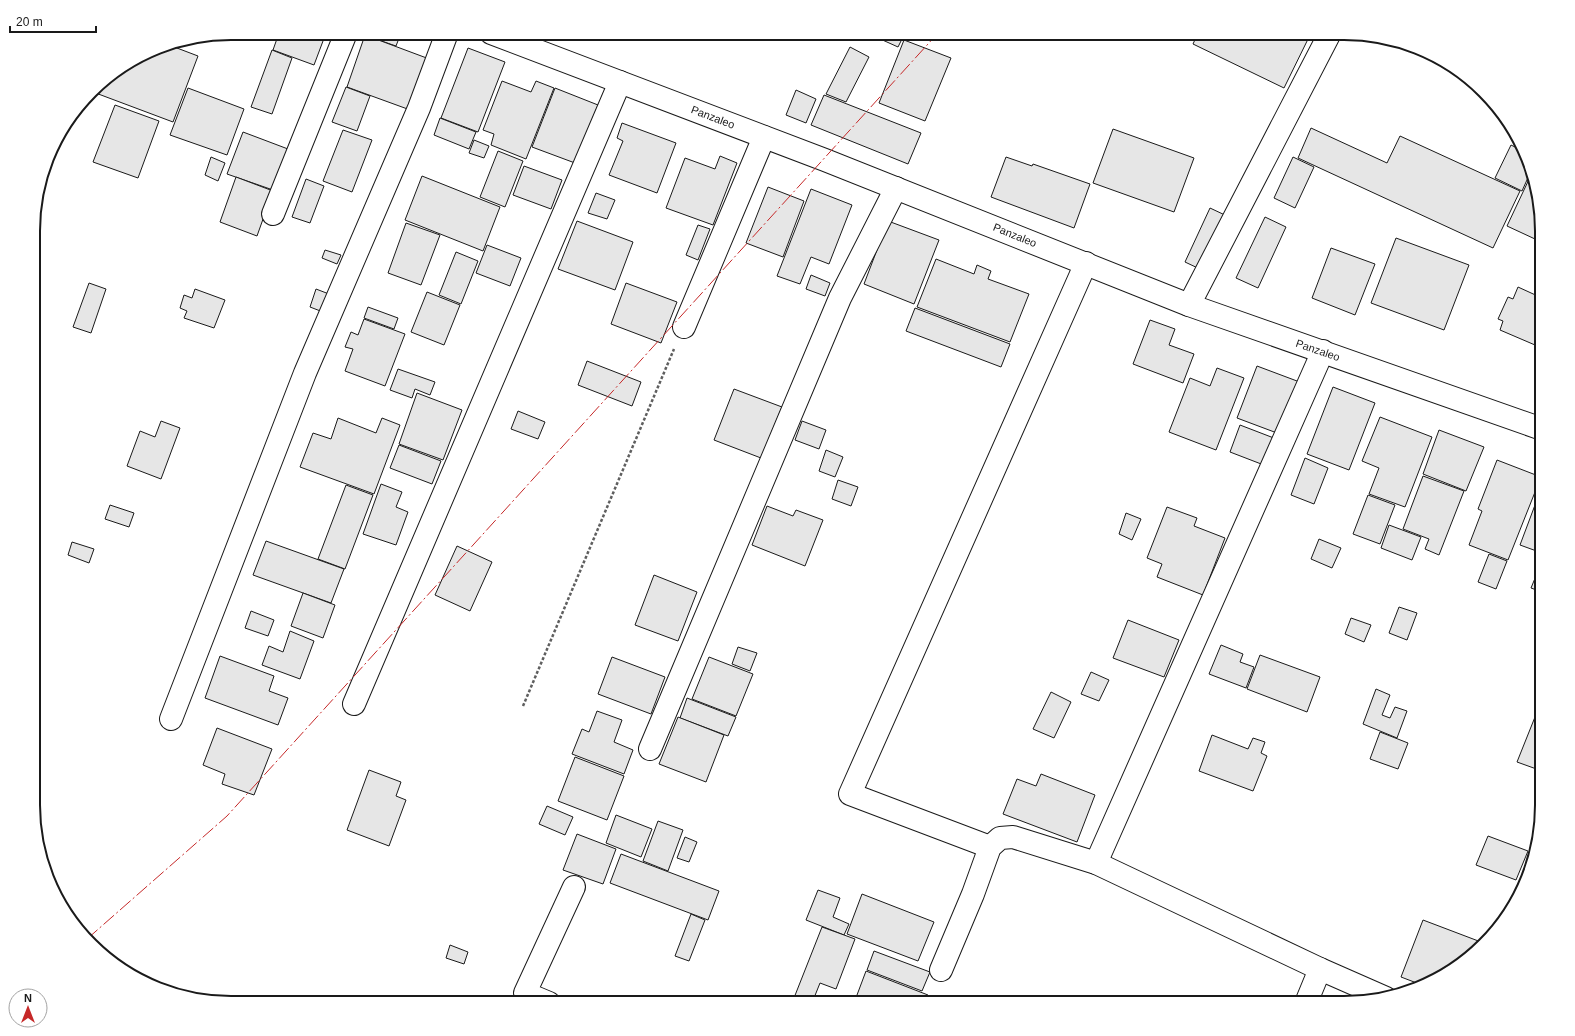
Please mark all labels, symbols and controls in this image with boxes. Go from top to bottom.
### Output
scale bar [10,8,96,34]
text: 20 m [16,15,43,29]
street label: Panzaleo [689,103,737,131]
street label: Panzaleo [991,221,1039,249]
street label: Panzaleo [1294,337,1342,363]
north arrow [8,988,48,1028]
text: N [24,992,32,1004]

